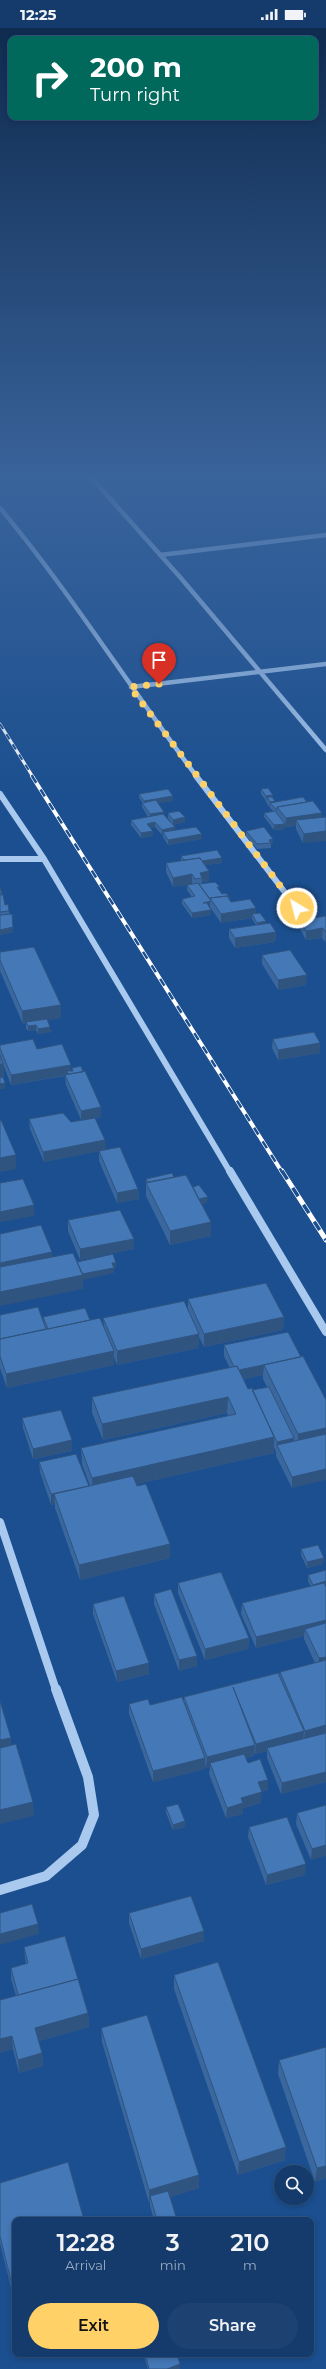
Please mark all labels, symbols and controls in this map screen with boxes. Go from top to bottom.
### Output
text: 12:25 [20,5,56,24]
text: 200 m [90,50,182,84]
icon: right [24,52,76,104]
text: Turn right [90,84,180,106]
pin [142,643,176,684]
icon: arrive [148,649,170,671]
position arrow [276,887,318,929]
map controls [274,2165,314,2205]
button: search [274,2165,314,2205]
text: 12:28 [57,2228,115,2257]
text: 3 [166,2228,180,2257]
text: 210 [230,2228,269,2257]
text: Arrival [65,2257,106,2273]
text: min [160,2257,186,2273]
text: m [243,2257,257,2273]
button: Exit [28,2303,159,2349]
button: Share [167,2303,298,2349]

